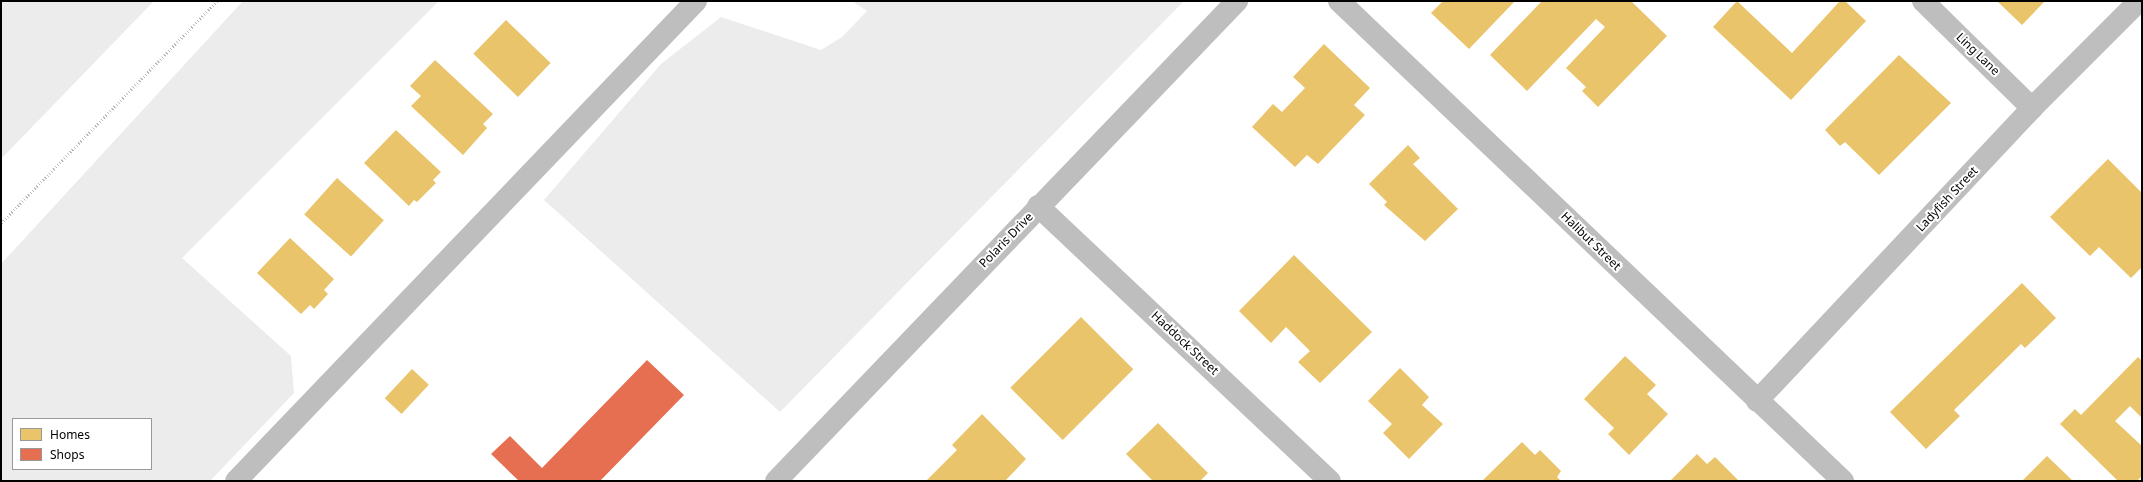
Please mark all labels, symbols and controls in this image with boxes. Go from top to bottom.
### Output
street label: Ling Lane [1953,30,2003,78]
street label: Ladyfish Street [1913,164,1981,234]
street label: Polaris Drive [976,209,1036,271]
street label: Halibut Street [1558,209,1624,273]
street label: Haddock Street [1148,308,1222,378]
legend [12,418,152,470]
text: Homes [50,426,90,443]
text: Shops [50,446,84,463]

